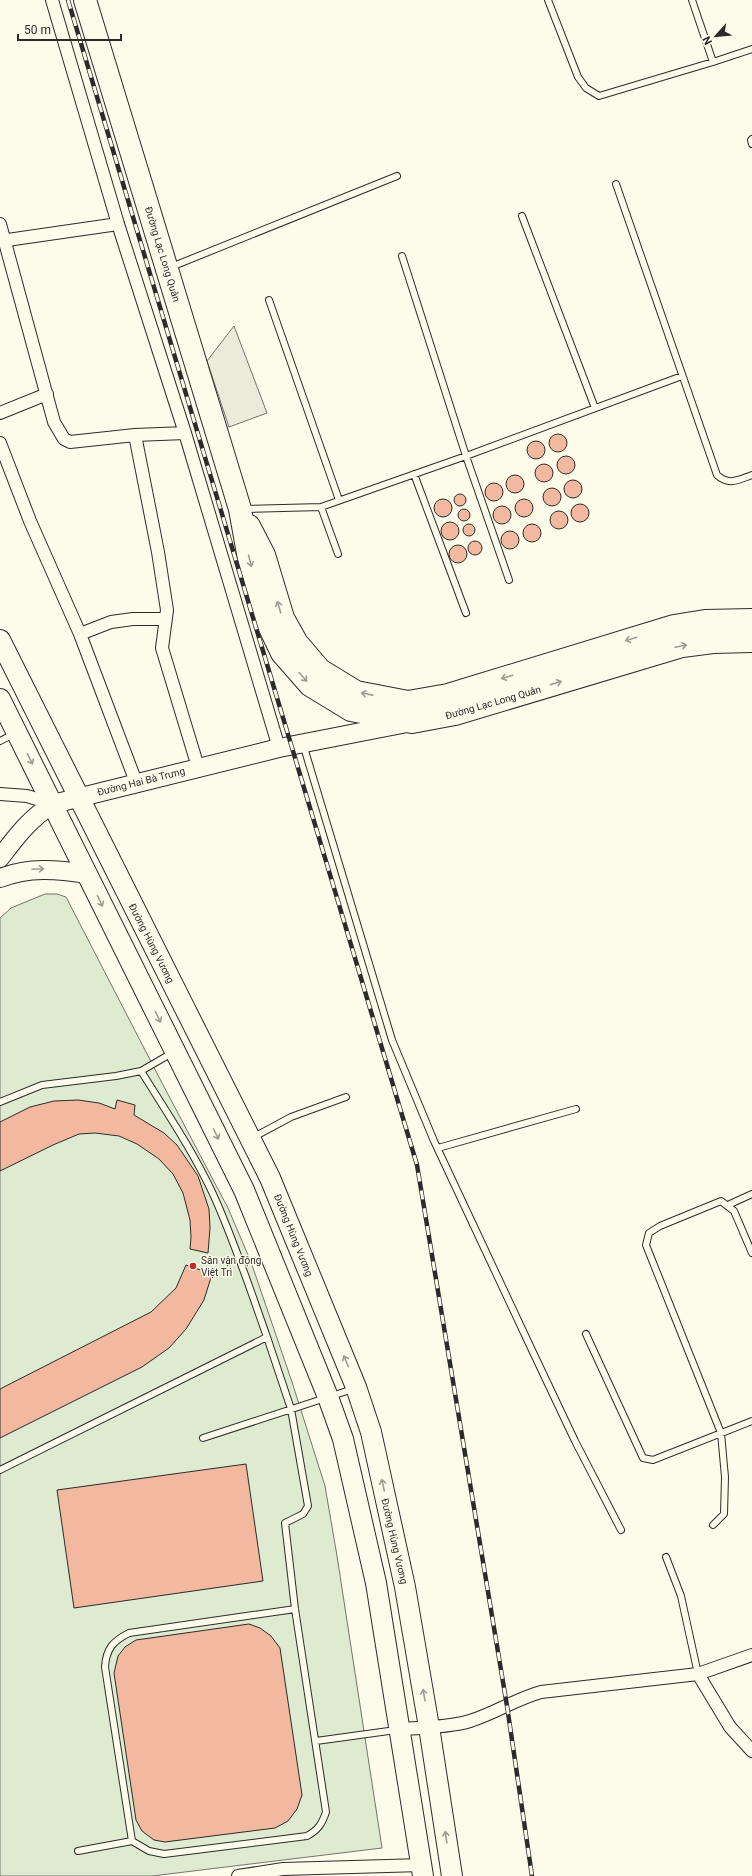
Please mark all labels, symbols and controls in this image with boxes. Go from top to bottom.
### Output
scale bar [18,16,121,42]
north arrow [696,16,736,56]
text: 50 m [24,23,51,37]
text: N [700,34,715,47]
street label: Đường Lạc Long Quân [142,205,182,303]
one-way arrow [246,554,254,567]
one-way arrow [275,600,282,613]
one-way arrow [625,636,638,643]
one-way arrow [674,642,687,650]
one-way arrow [299,672,308,682]
one-way arrow [501,674,514,681]
one-way arrow [549,679,562,686]
street label: Đường Lạc Long Quân [444,684,542,722]
one-way arrow [361,690,374,698]
one-way arrow [27,753,34,765]
street label: Đường Hai Bà Trưng [96,765,186,798]
one-way arrow [31,866,44,873]
one-way arrow [97,894,105,906]
street label: Đường Hùng Vương [127,902,176,985]
one-way arrow [155,1011,162,1023]
one-way arrow [213,1127,220,1139]
street label: Đường Hùng Vương [272,1192,315,1278]
place label: Sân vận động Việt Trì [201,1255,261,1279]
marker: Sân vận động Việt Trì [188,1261,198,1271]
one-way arrow [341,1355,349,1367]
one-way arrow [378,1479,386,1492]
street label: Đường Hùng Vương [379,1497,410,1585]
one-way arrow [420,1689,428,1702]
one-way arrow [442,1831,450,1844]

